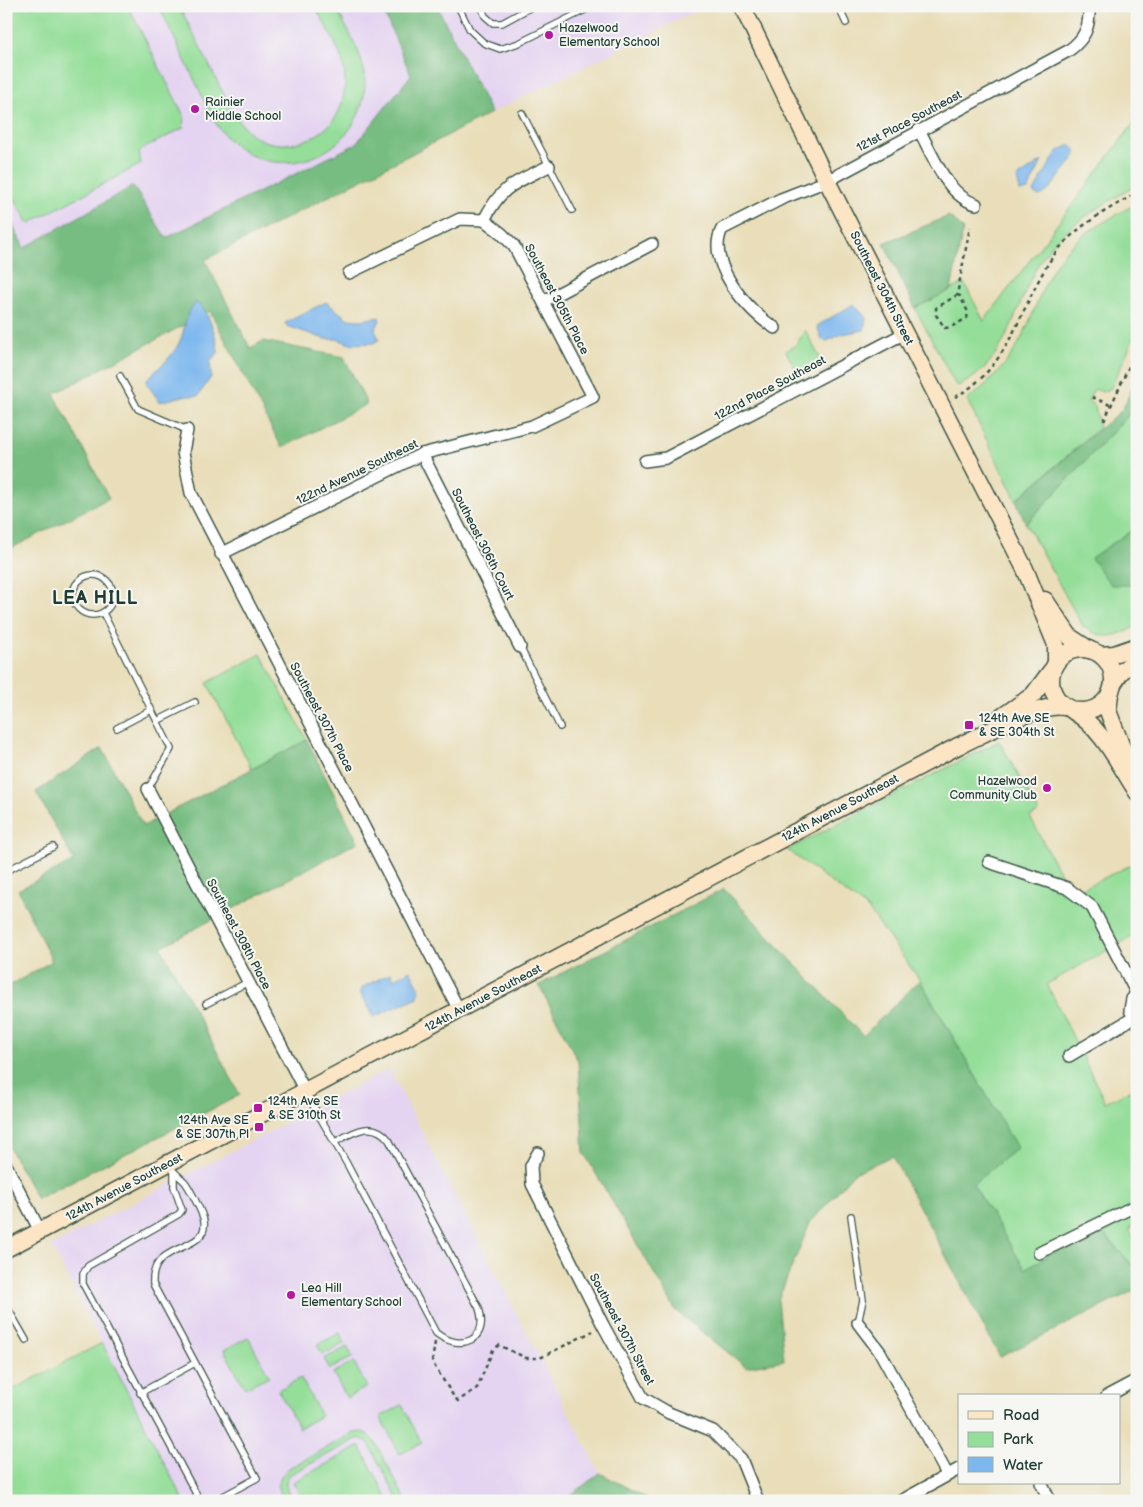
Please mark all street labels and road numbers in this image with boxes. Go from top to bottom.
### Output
street label: 121st Place Southeast [854,87,965,156]
street label: Southeast 304th Street [846,229,917,348]
street label: Southeast 305th Place [521,241,592,357]
street label: 122nd Place Southeast [712,353,829,424]
street label: 122nd Avenue Southeast [294,436,421,508]
street label: Southeast 306th Court [448,486,517,603]
street label: Southeast 307th Place [286,660,357,775]
street label: 124th Avenue Southeast [779,771,902,846]
street label: Southeast 308th Place [203,876,274,992]
street label: 124th Avenue Southeast [422,961,545,1036]
street label: 124th Avenue Southeast [63,1150,186,1225]
street label: Southeast 307th Street [586,1271,658,1388]

